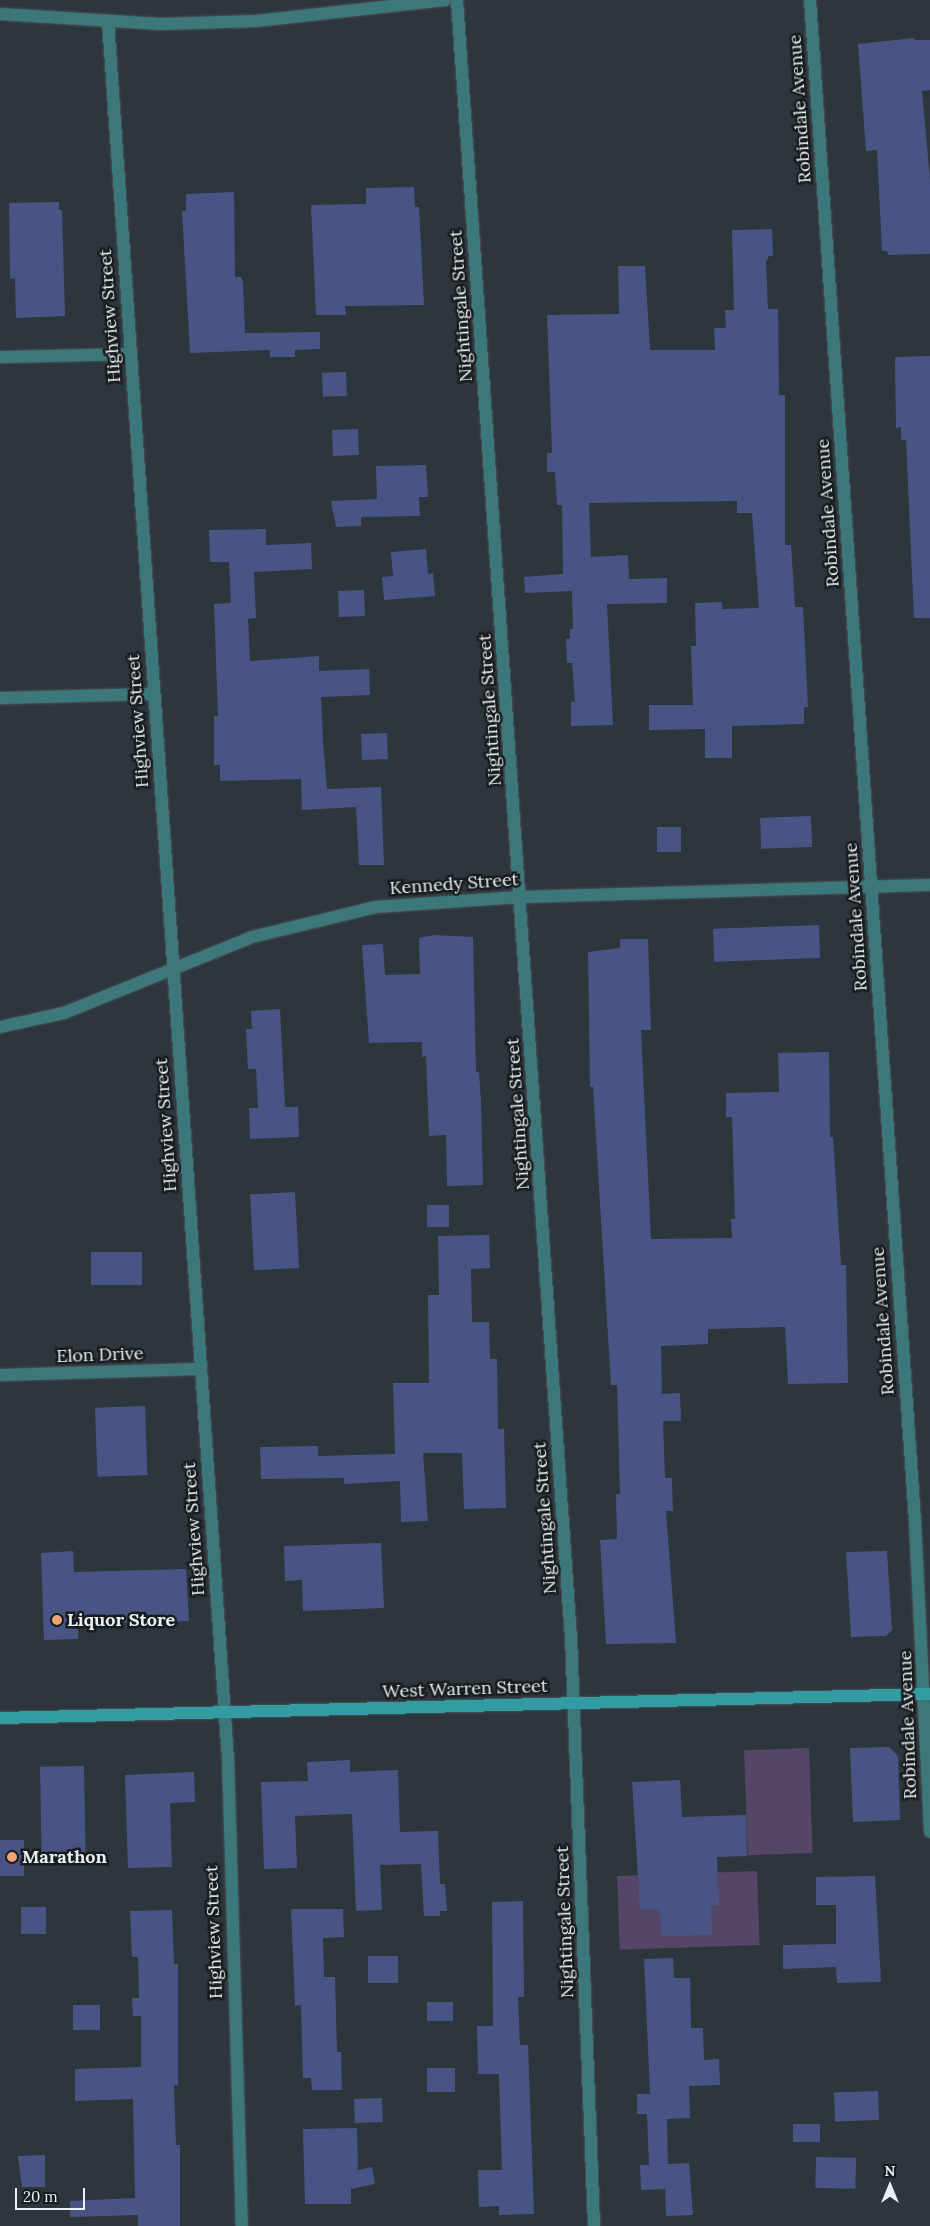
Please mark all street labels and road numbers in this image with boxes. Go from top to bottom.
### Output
street label: Robindale Avenue [784,34,816,184]
street label: Nightingale Street [445,229,477,383]
street label: Highview Street [95,248,125,384]
street label: Robindale Avenue [812,438,844,588]
street label: Nightingale Street [474,633,506,787]
street label: Highview Street [123,653,153,789]
street label: Robindale Avenue [840,842,872,992]
street label: Kennedy Street [389,869,519,899]
street label: Nightingale Street [502,1037,534,1191]
street label: Highview Street [151,1057,181,1193]
street label: Robindale Avenue [867,1246,899,1396]
street label: Elon Drive [56,1343,144,1367]
street label: Nightingale Street [529,1441,561,1595]
street label: Highview Street [179,1461,209,1597]
street label: Robindale Avenue [895,1650,921,1800]
street label: West Warren Street [382,1675,548,1703]
street label: Nightingale Street [552,1845,578,1999]
street label: Highview Street [201,1865,227,1999]

